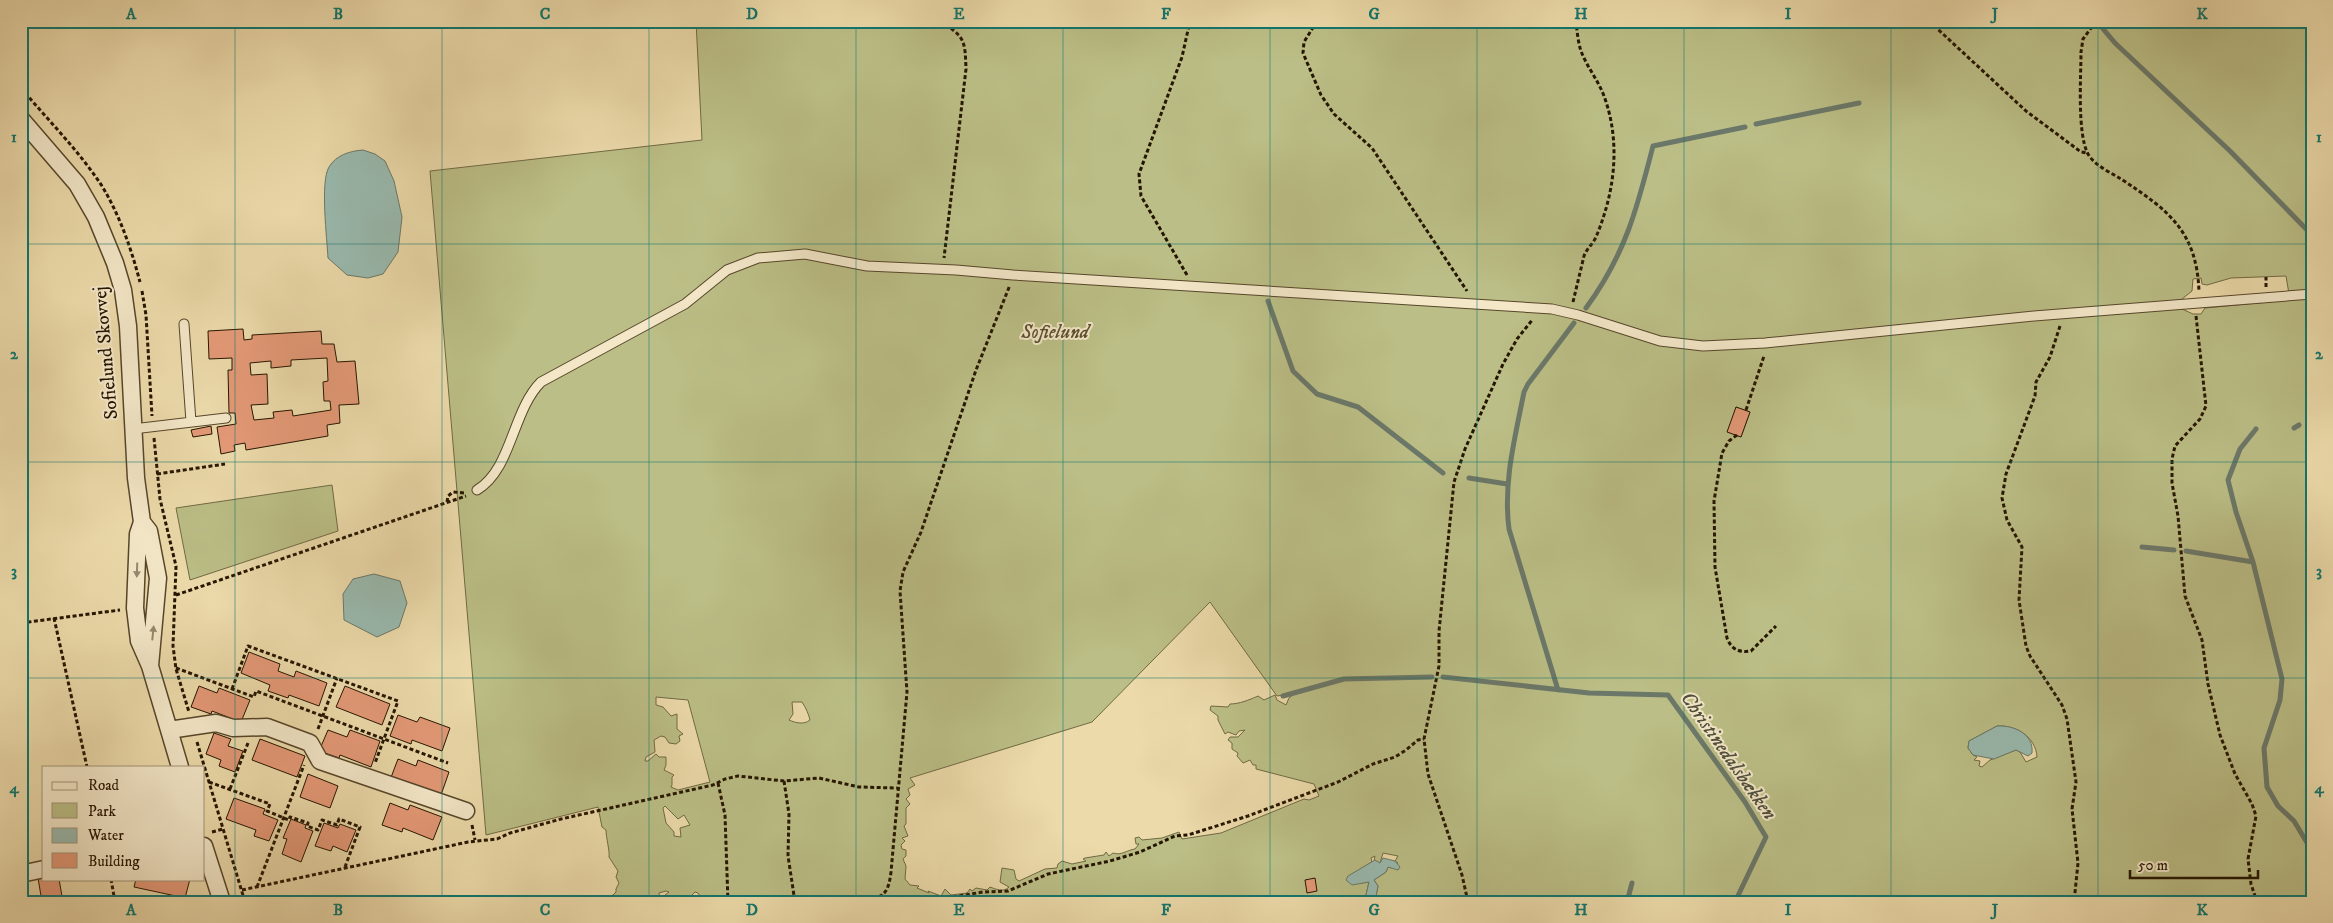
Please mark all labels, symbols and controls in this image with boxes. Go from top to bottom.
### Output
text: A [125,4,137,24]
text: B [333,4,343,24]
text: C [540,4,550,24]
text: D [746,4,758,24]
text: E [953,4,965,24]
text: F [1161,4,1171,24]
text: G [1368,4,1380,24]
text: H [1574,4,1588,24]
text: I [1785,4,1792,24]
text: J [1990,4,1999,24]
text: K [2196,4,2208,24]
text: 1 [11,127,17,147]
text: 1 [2316,127,2322,147]
street label: Sofielund Skovvej [89,285,123,421]
park label: Sofielund [1020,321,1092,344]
text: 2 [10,344,19,364]
text: 2 [2315,344,2324,364]
text: 3 [11,561,17,581]
text: 3 [2316,561,2322,581]
one-way arrow [132,562,140,578]
one-way arrow [149,625,157,641]
water label: Christinedalsbækken [1674,687,1782,825]
legend [42,766,205,880]
text: Road [88,776,120,795]
text: 4 [8,778,19,798]
text: 4 [2313,778,2324,798]
text: Park [88,802,117,821]
text: Water [87,826,124,845]
scale bar [2130,848,2258,880]
text: Building [88,852,140,871]
text: 50 m [2138,856,2168,875]
text: A [125,900,137,920]
text: B [333,900,343,920]
text: C [540,900,550,920]
text: D [746,900,758,920]
text: E [953,900,965,920]
text: F [1161,900,1171,920]
text: G [1368,900,1380,920]
text: H [1574,900,1588,920]
text: I [1785,900,1792,920]
text: J [1990,900,1999,920]
text: K [2196,900,2208,920]

